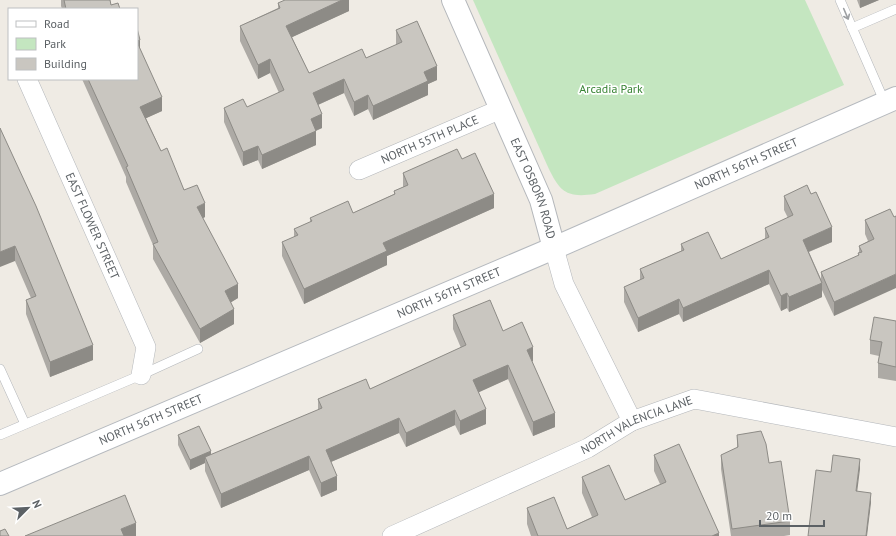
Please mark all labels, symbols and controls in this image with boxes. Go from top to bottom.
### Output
legend [8,8,138,80]
one-way arrow [843,8,851,20]
text: Road [44,16,69,31]
text: Park [44,36,66,51]
text: Building [44,56,87,71]
park label: Arcadia Park [579,81,643,96]
street label: NORTH 55TH PLACE [378,112,481,167]
street label: NORTH 56TH STREET [692,134,800,193]
street label: EAST OSBORN ROAD [508,135,559,241]
street label: EAST FLOWER STREET [63,170,123,282]
street label: NORTH 56TH STREET [395,263,503,321]
street label: NORTH 56TH STREET [96,390,205,448]
street label: NORTH VALENCIA LANE [578,392,694,457]
north arrow [8,488,48,528]
text: N [29,498,45,510]
scale bar [760,502,824,528]
text: 20 m [766,508,792,523]

